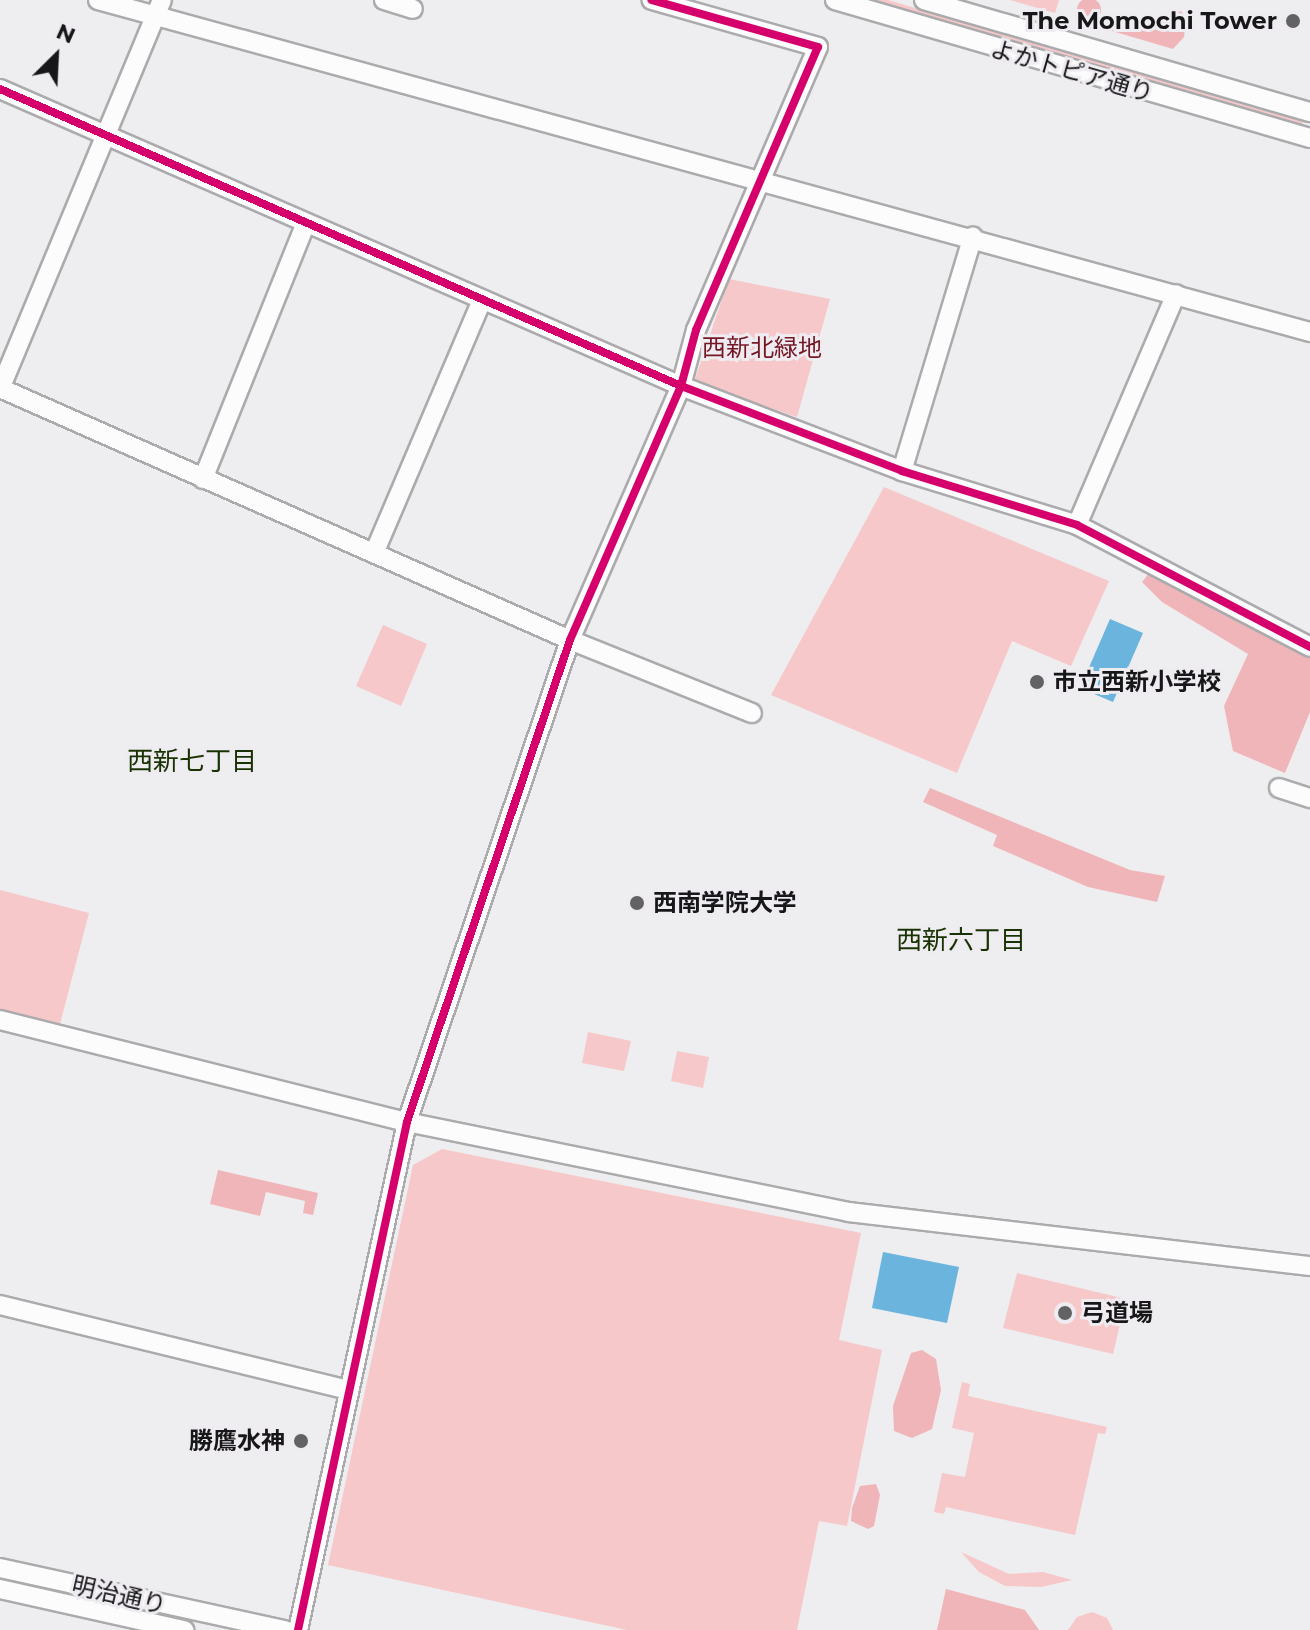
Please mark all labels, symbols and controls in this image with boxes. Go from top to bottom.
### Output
place label: The Momochi Tower [1023,7,1277,35]
marker: The Momochi Tower [1284,12,1302,30]
north arrow [16,16,96,96]
text: N [52,18,80,50]
street label: よかトピア通り [987,34,1157,108]
park label: 西新北緑地 [702,334,822,362]
place label: 市立西新小学校 [1053,668,1221,696]
marker: 市立西新小学校 [1028,673,1046,691]
district label: 西新七丁目 [127,746,257,778]
place label: 西南学院大学 [653,889,797,917]
marker: 西南学院大学 [628,894,646,912]
district label: 西新六丁目 [896,925,1026,957]
place label: 弓道場 [1081,1299,1153,1327]
marker: 弓道場 [1056,1304,1074,1322]
place label: 勝鷹水神 [189,1427,285,1455]
marker: 勝鷹水神 [292,1432,310,1450]
street label: 明治通り [69,1570,169,1620]

